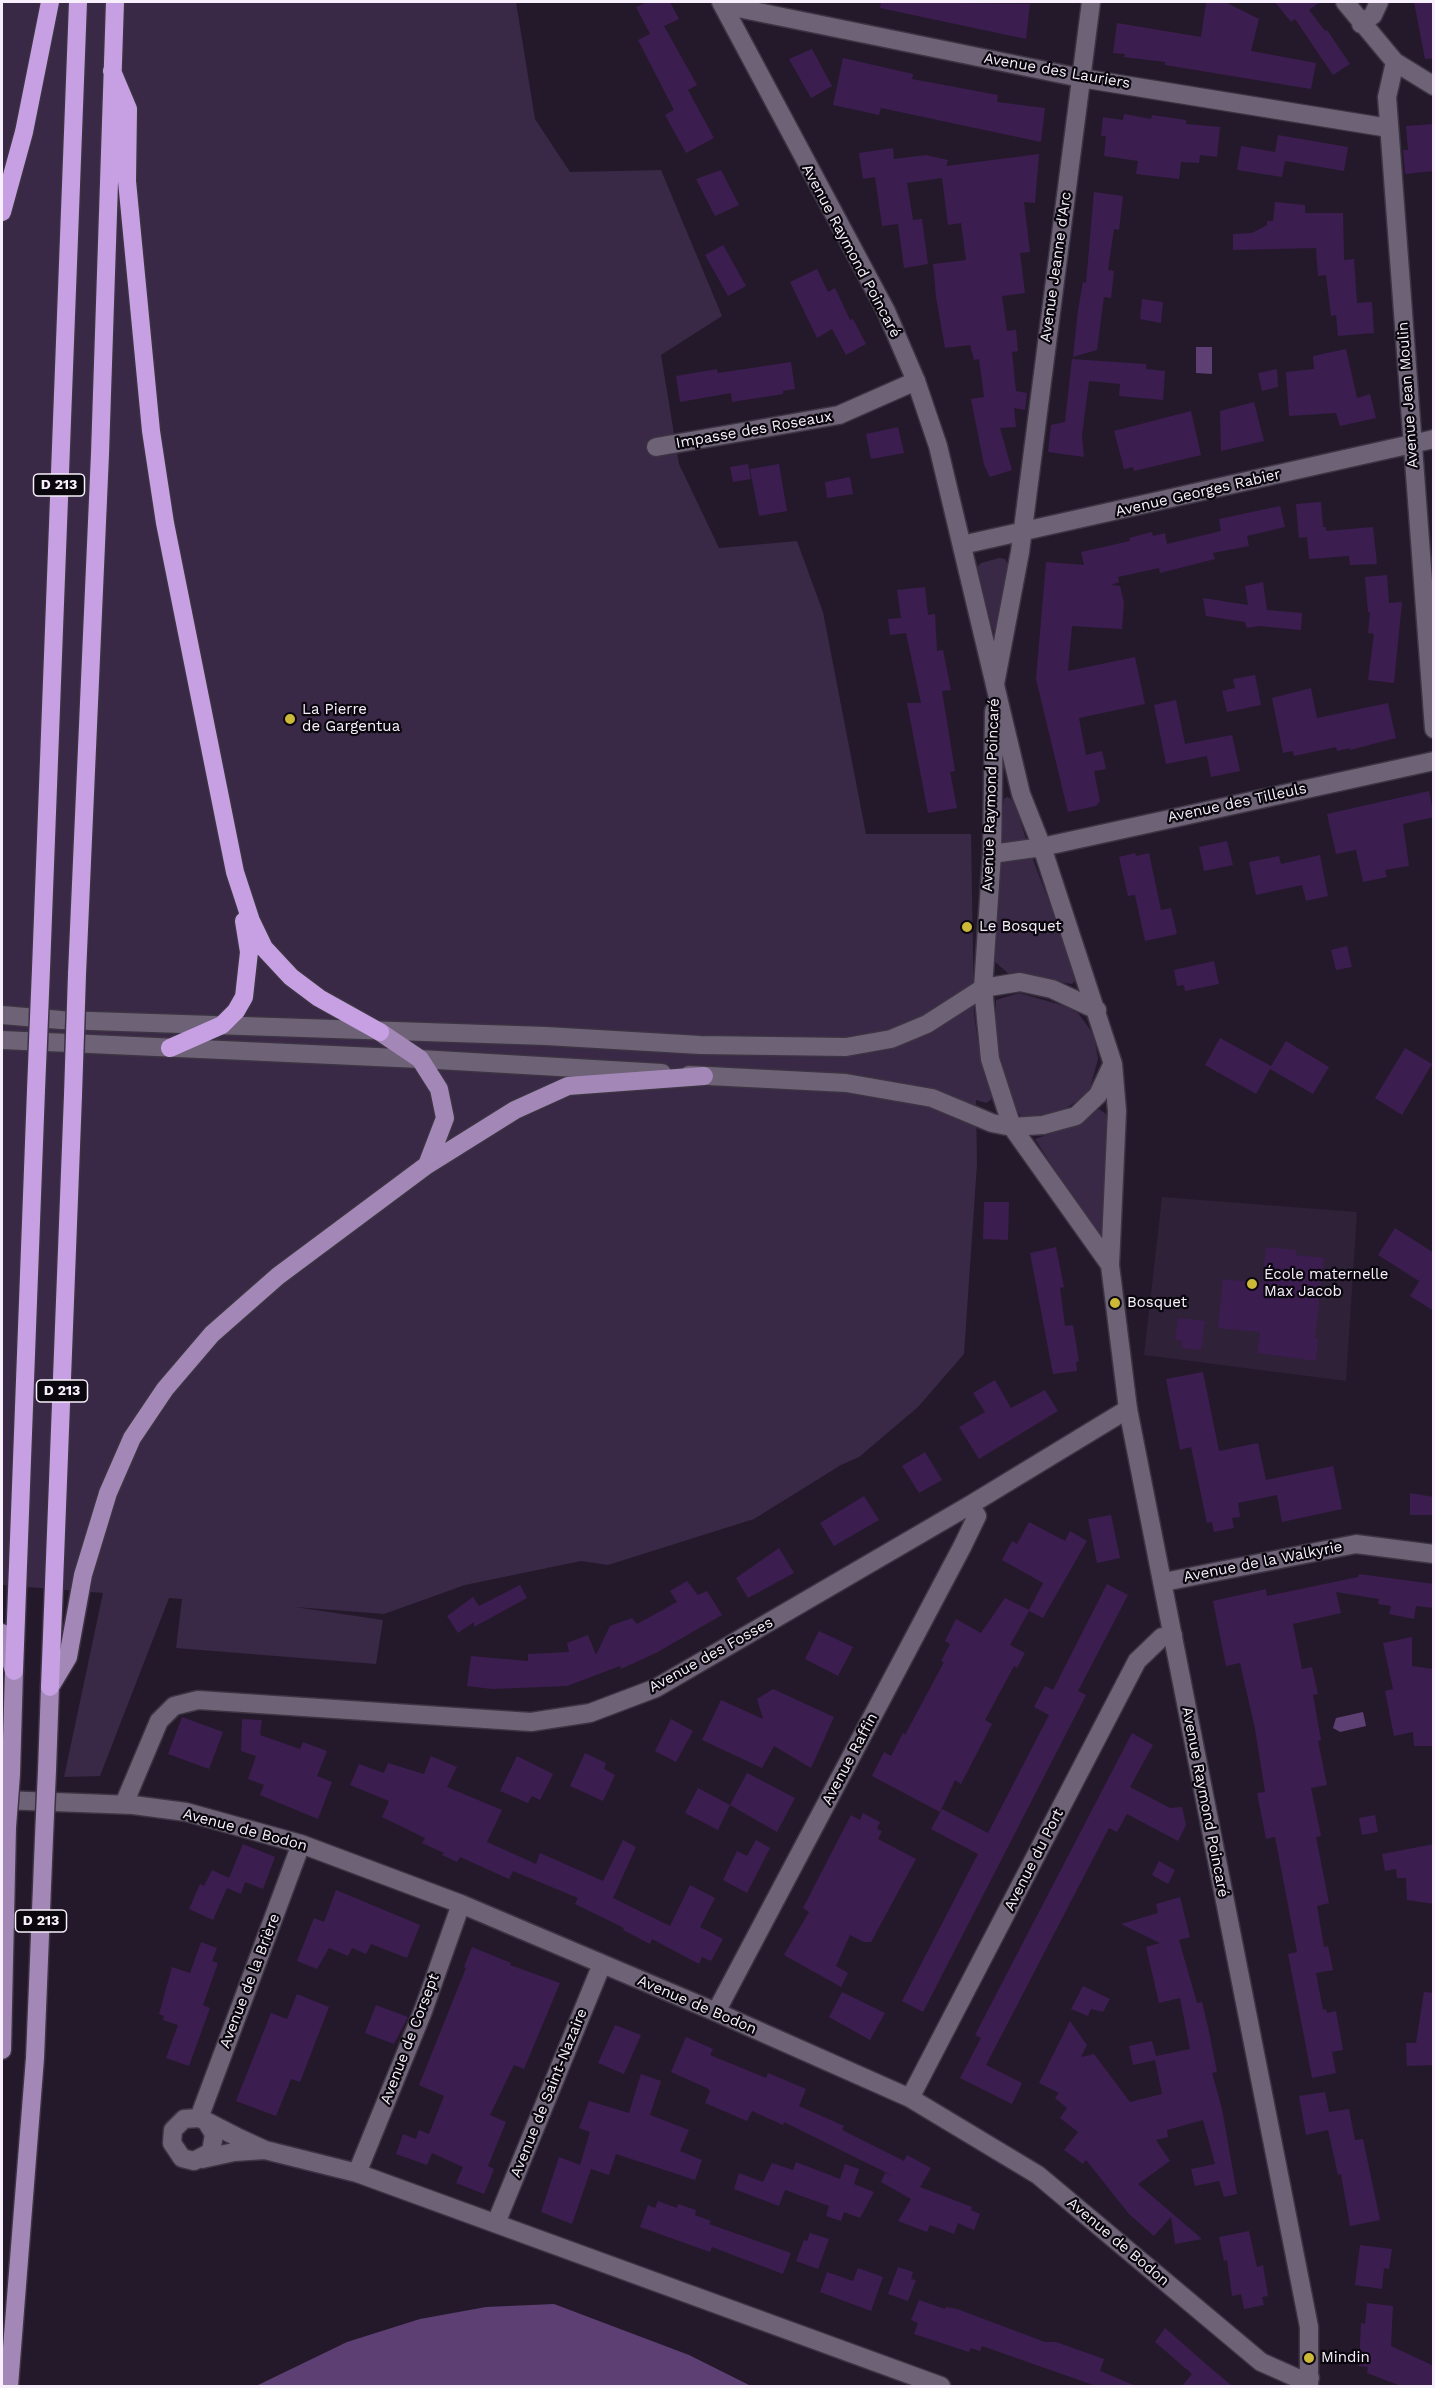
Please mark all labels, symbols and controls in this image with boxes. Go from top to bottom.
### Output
street label: Avenue des Lauriers [982,49,1132,93]
street label: Avenue Raymond Poincaré [798,161,904,341]
street label: Avenue Jeanne d'Arc [1037,191,1075,343]
street label: Avenue Jean Moulin [1394,321,1422,469]
street label: Impasse des Roseaux [675,407,833,453]
street label: Avenue Georges Rabier [1114,465,1282,521]
road number: D 213 [34,474,84,496]
street label: Avenue Raymond Poincaré [979,698,1003,892]
place label: La Pierre de Gargentua [302,701,400,736]
marker: La Pierre de Gargentua [283,712,297,726]
street label: Avenue des Tilleuls [1166,779,1308,827]
place label: Le Bosquet [979,918,1062,936]
marker: Le Bosquet [960,920,974,934]
place label: École maternelle Max Jacob [1264,1266,1388,1301]
marker: École maternelle Max Jacob [1245,1277,1259,1291]
place label: Bosquet [1127,1294,1187,1312]
marker: Bosquet [1108,1296,1122,1310]
road number: D 213 [36,1380,88,1402]
street label: Avenue de la Walkyrie [1182,1538,1344,1586]
street label: Avenue des Fosses [646,1613,776,1697]
street label: Avenue Raymond Poincaré [1178,1705,1232,1899]
street label: Avenue Raffin [818,1710,882,1808]
street label: Avenue de Bodon [181,1805,309,1855]
street label: Avenue du Port [1001,1806,1067,1914]
road number: D 213 [15,1910,66,1932]
street label: Avenue de la Brière [216,1911,284,2051]
street label: Avenue de Corsept [377,1971,443,2107]
street label: Avenue de Bodon [635,1972,759,2038]
street label: Avenue de Saint-Nazaire [507,2006,591,2180]
street label: Avenue de Bodon [1063,2194,1173,2290]
place label: Mindin [1321,2349,1370,2367]
marker: Mindin [1302,2351,1316,2365]

